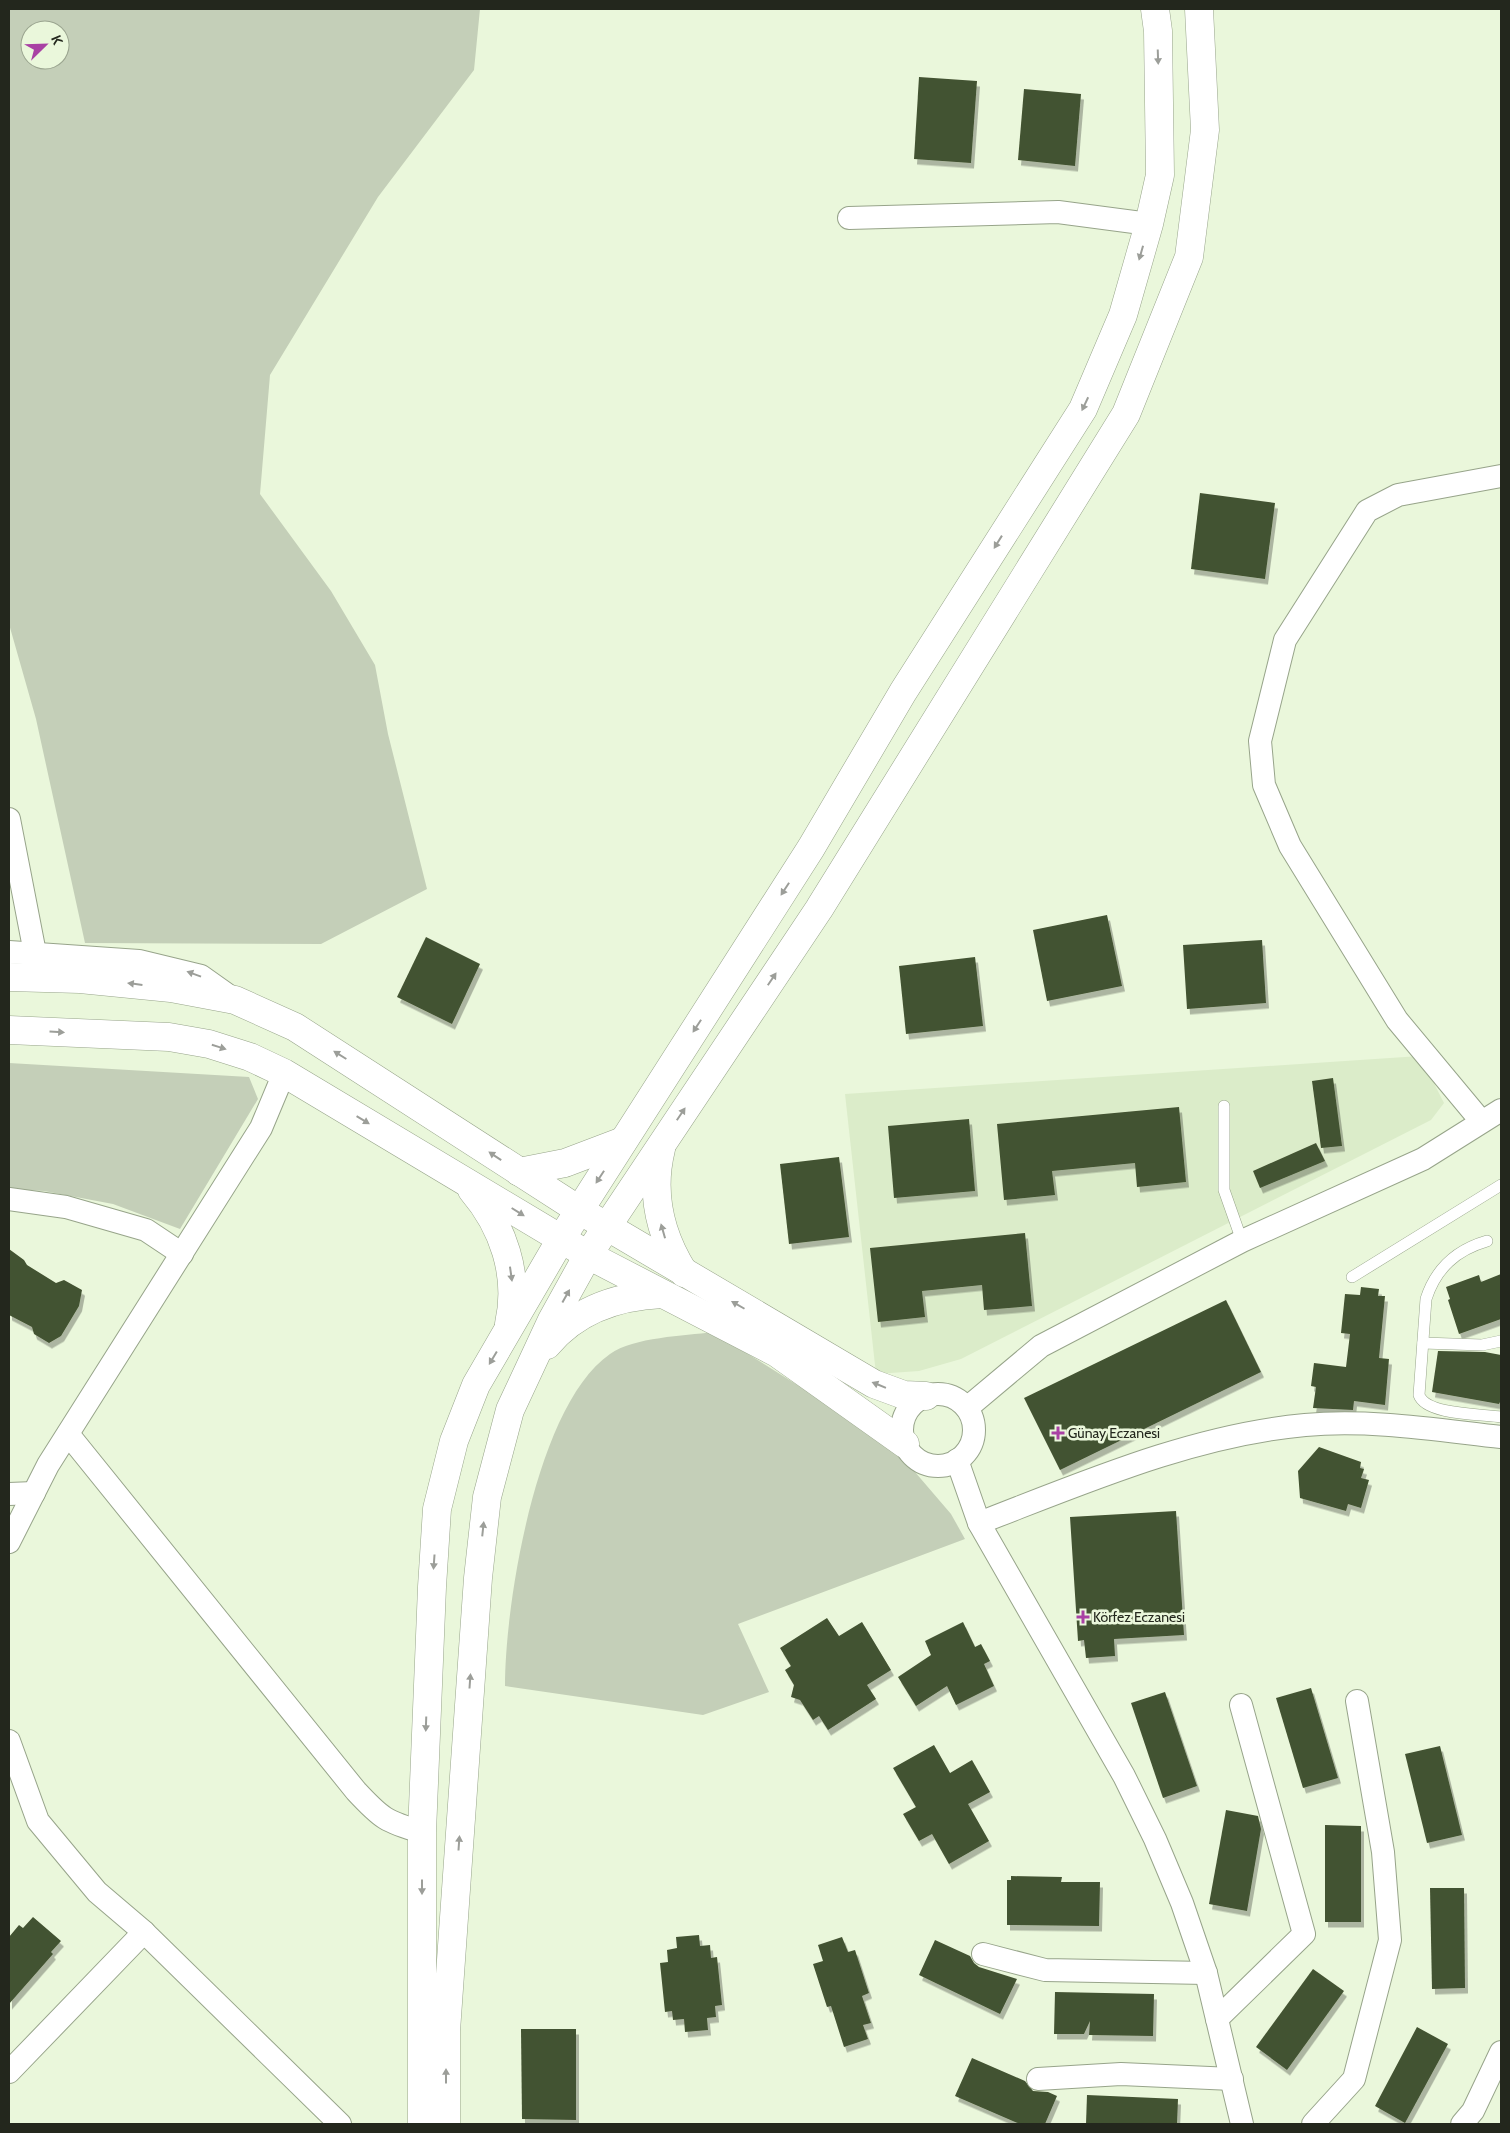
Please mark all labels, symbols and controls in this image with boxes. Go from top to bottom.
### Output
north arrow [20,20,70,70]
text: K [47,32,67,48]
one-way arrow [1155,50,1163,66]
one-way arrow [1137,245,1145,260]
one-way arrow [1080,397,1089,412]
one-way arrow [994,536,1003,549]
one-way arrow [780,882,790,895]
one-way arrow [186,970,201,977]
one-way arrow [767,973,777,986]
one-way arrow [127,980,143,988]
one-way arrow [693,1019,702,1032]
one-way arrow [50,1029,66,1037]
one-way arrow [211,1044,226,1051]
one-way arrow [333,1051,346,1060]
one-way arrow [676,1108,686,1121]
one-way arrow [357,1116,370,1125]
one-way arrow [489,1151,502,1161]
one-way arrow [596,1171,605,1184]
one-way arrow [511,1208,524,1217]
one-way arrow [659,1223,667,1238]
one-way arrow [507,1267,515,1283]
one-way arrow [562,1288,570,1303]
one-way arrow [731,1301,744,1310]
one-way arrow [488,1352,497,1365]
one-way arrow [872,1381,886,1389]
place label: Günay Eczanesi [1068,1424,1160,1442]
marker: Günay Eczanesi [1052,1427,1064,1439]
one-way arrow [479,1521,487,1537]
one-way arrow [429,1554,437,1570]
place label: Körfez Eczanesi [1093,1608,1185,1626]
marker: Körfez Eczanesi [1077,1611,1089,1623]
one-way arrow [467,1673,475,1689]
one-way arrow [422,1717,430,1733]
one-way arrow [455,1835,463,1851]
one-way arrow [418,1879,426,1895]
one-way arrow [442,2067,450,2083]

